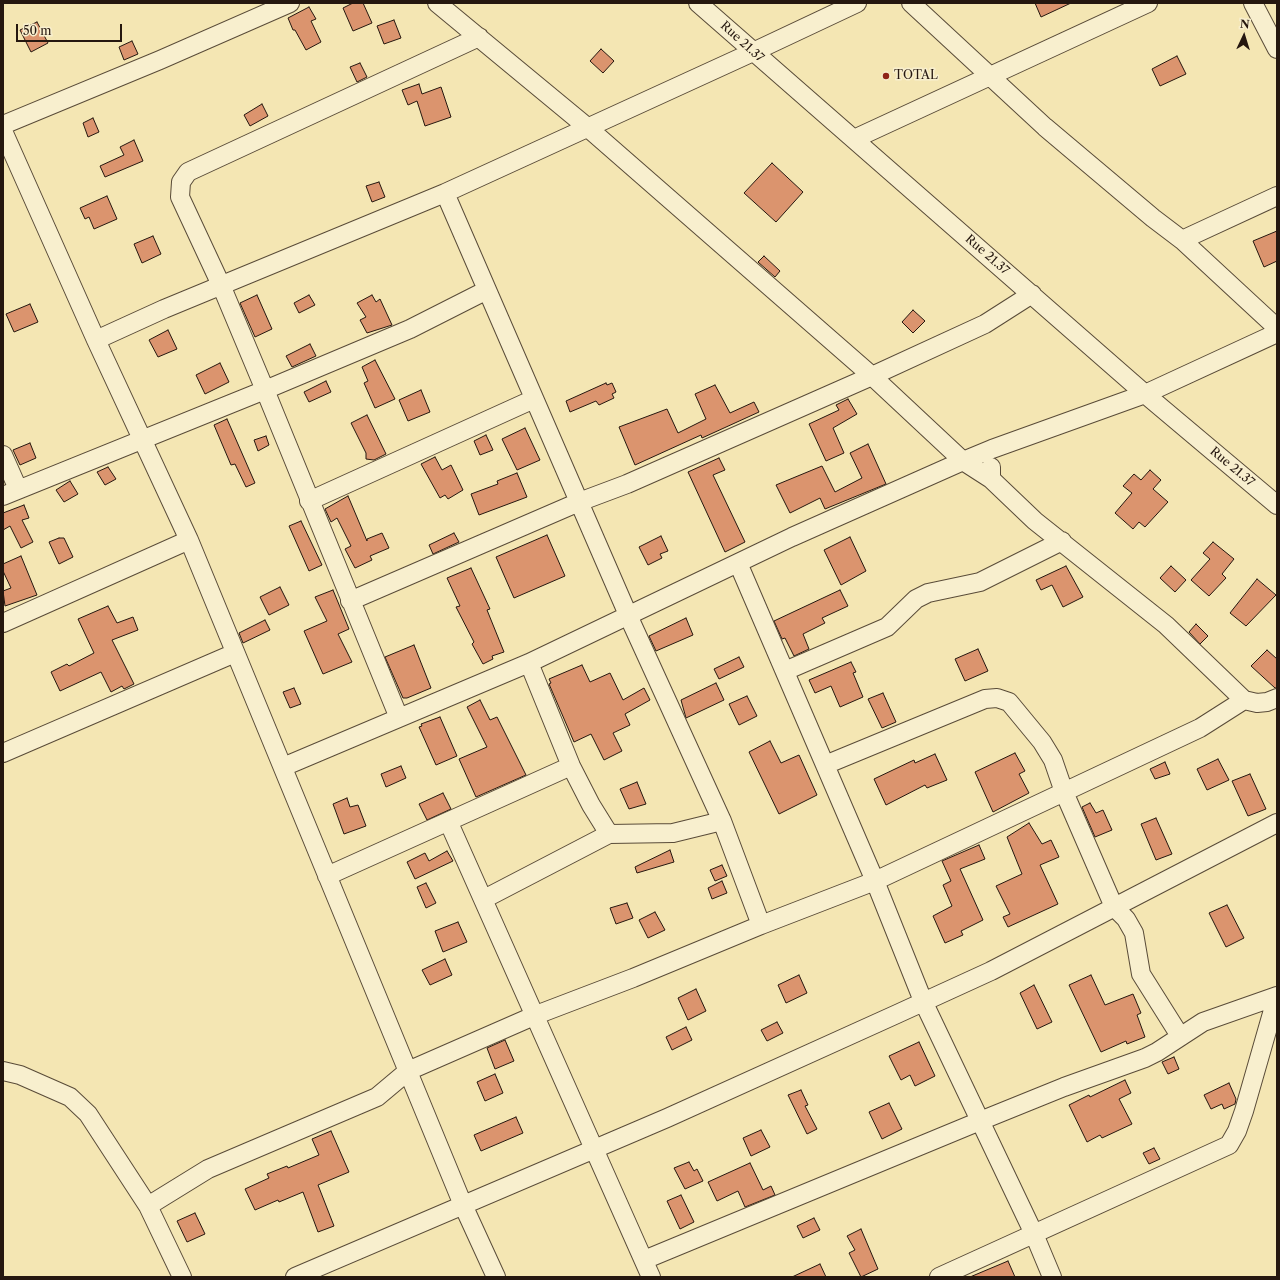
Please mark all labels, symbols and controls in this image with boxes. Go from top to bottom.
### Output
scale bar [18,16,124,42]
north arrow [1224,16,1264,56]
text: N [1240,17,1250,31]
street label: Rue 21.37 [717,19,767,65]
text: 50 m [23,23,52,38]
place label: TOTAL [894,69,938,83]
marker: TOTAL [881,71,891,81]
street label: Rue 21.37 [962,232,1012,278]
street label: Rue 21.37 [1207,444,1257,490]

